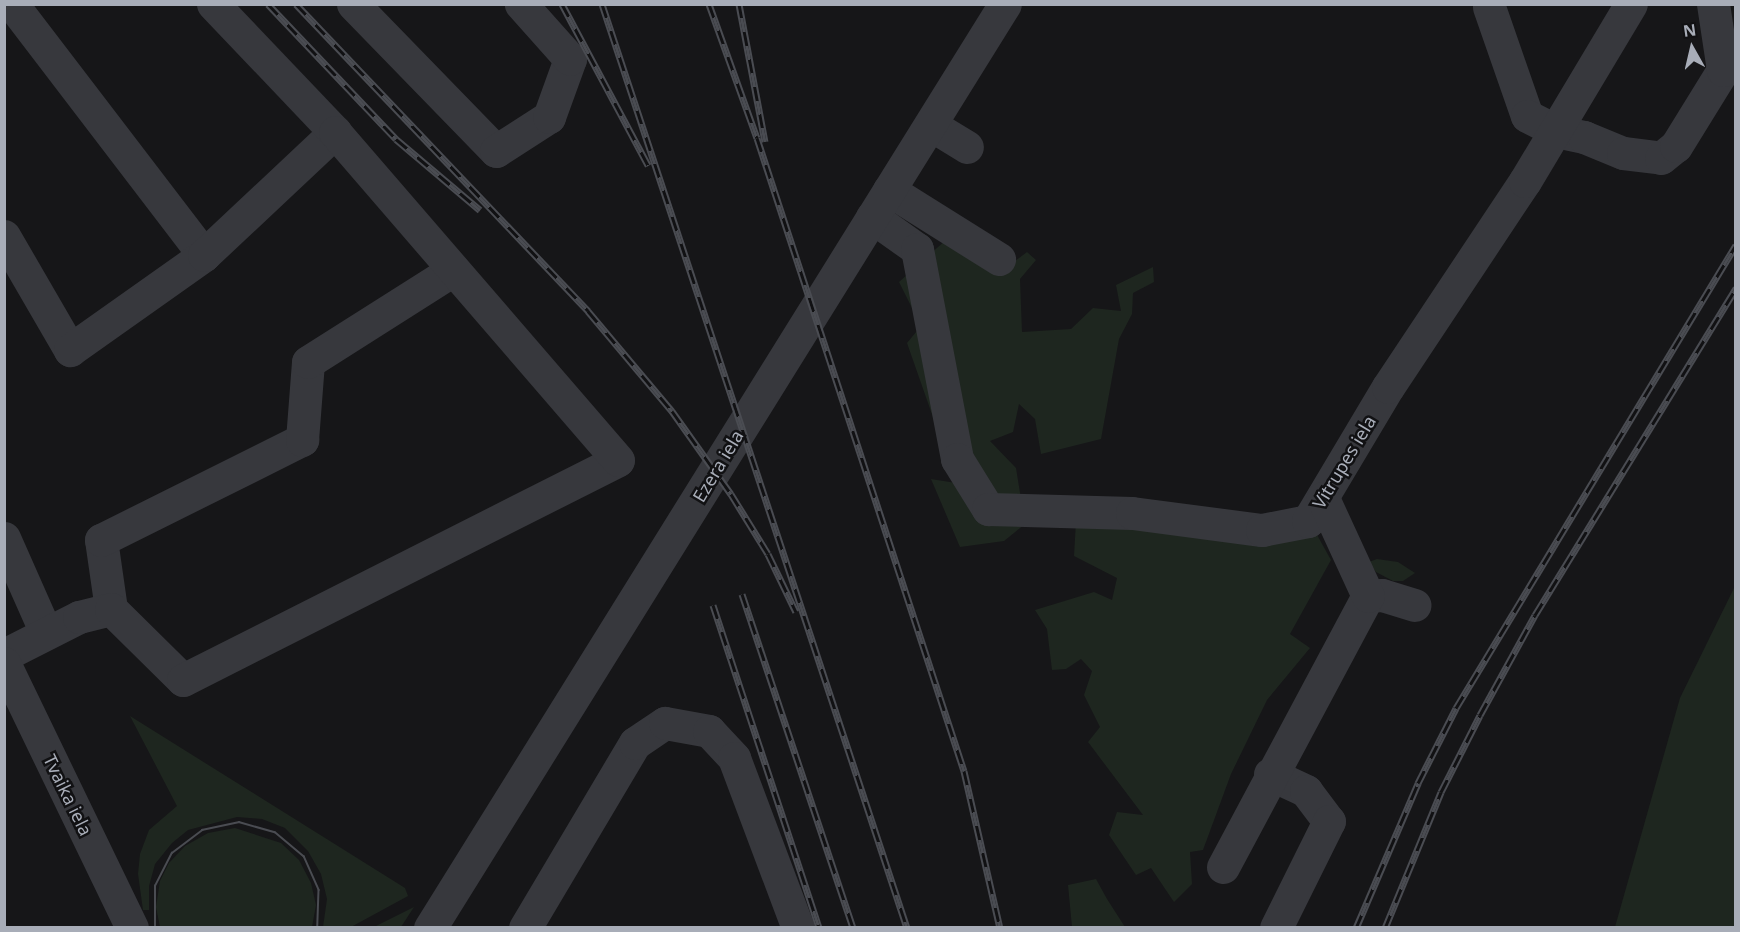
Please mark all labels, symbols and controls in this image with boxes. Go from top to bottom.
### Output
north arrow [1662,18,1722,78]
text: N [1682,18,1697,42]
street label: Vitrupes iela [1308,412,1380,512]
street label: Ezera iela [688,426,748,506]
street label: Tvaika iela [39,751,97,839]

